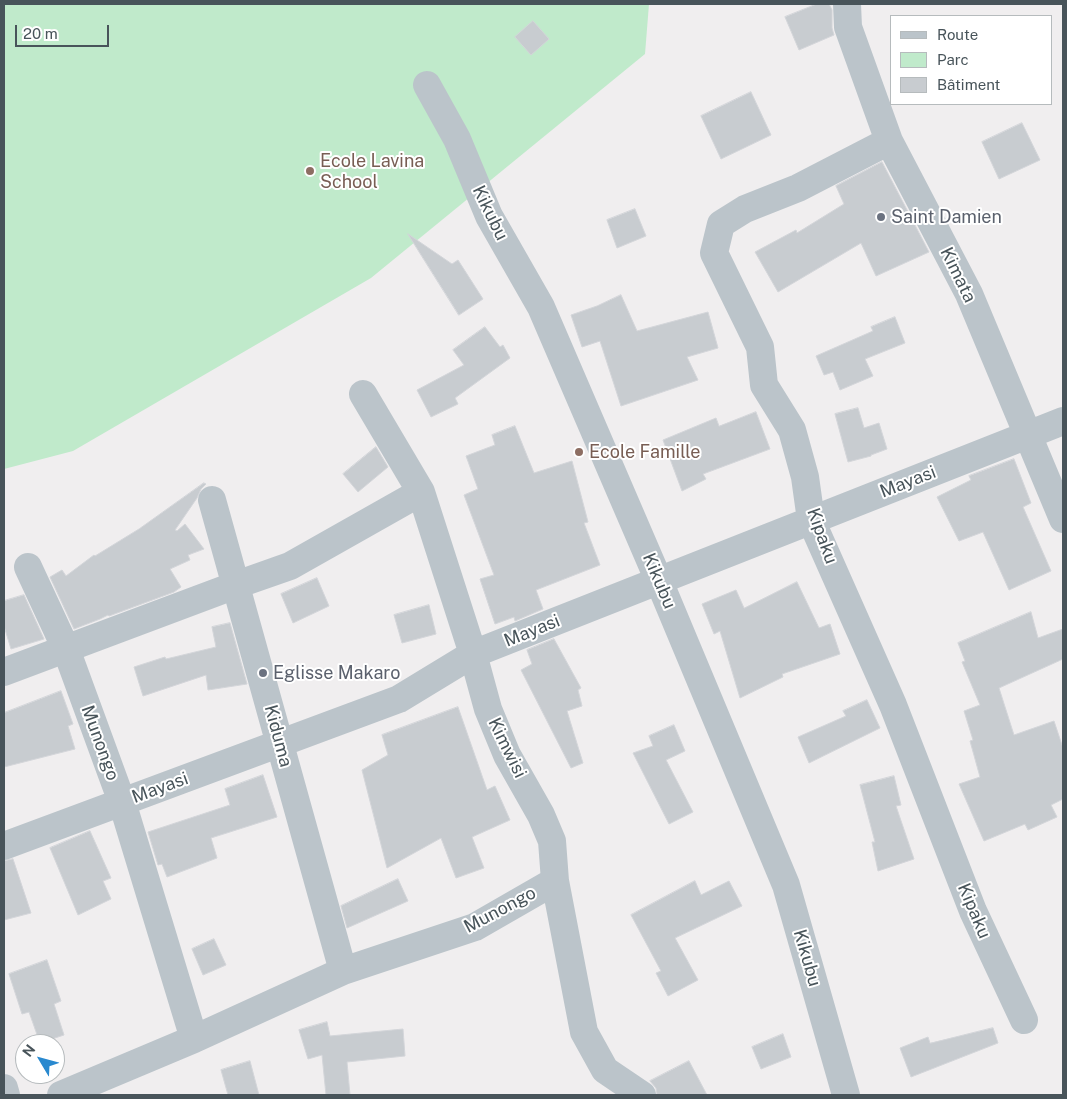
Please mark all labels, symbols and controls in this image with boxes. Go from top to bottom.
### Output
scale bar [18,15,111,47]
legend [890,15,1052,105]
text: 20 m [23,25,58,42]
text: Route [937,26,978,43]
text: Parc [937,51,969,68]
text: Bâtiment [937,76,1000,93]
place label: Ecole Lavina School [320,150,424,192]
marker: Ecole Lavina School [304,165,316,177]
street label: Kikubu [467,182,513,244]
place label: Saint Damien [891,206,1002,228]
marker: Saint Damien [875,211,887,223]
street label: Kimata [935,244,981,306]
place label: Ecole Famille [589,441,701,463]
marker: Ecole Famille [573,446,585,458]
street label: Mayasi [877,461,939,503]
street label: Kipaku [802,505,842,567]
street label: Kikubu [638,550,680,612]
street label: Mayasi [501,610,563,652]
place label: Eglisse Makaro [273,662,400,684]
marker: Eglisse Makaro [257,667,269,679]
street label: Munongo [76,702,124,784]
street label: Kiduma [259,703,297,769]
street label: Kimwisi [483,714,531,782]
street label: Mayasi [129,768,191,808]
street label: Kipaku [953,880,995,942]
street label: Munongo [460,882,540,938]
street label: Kikubu [789,927,825,989]
north arrow [15,1034,65,1084]
text: N [19,1041,38,1060]

